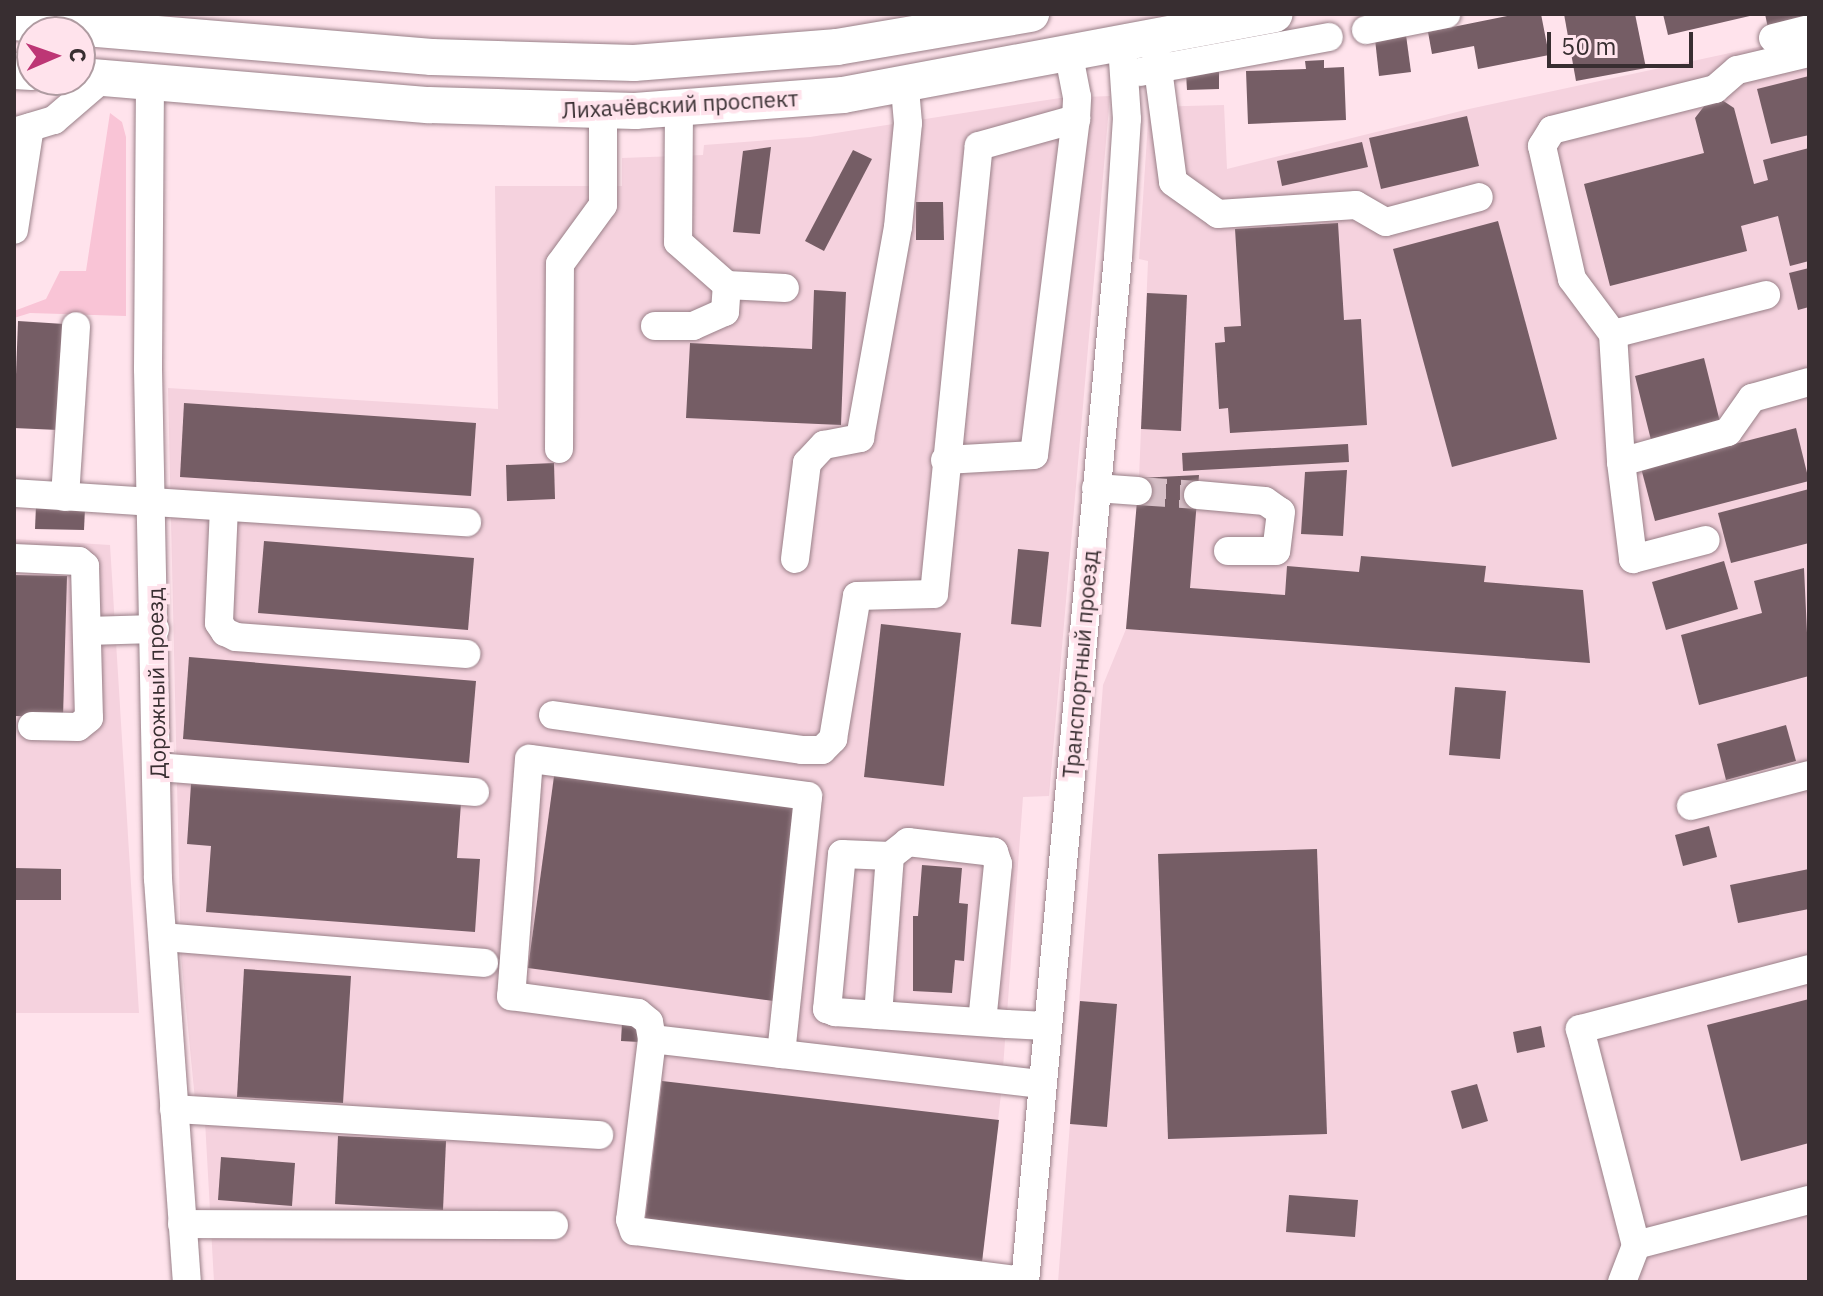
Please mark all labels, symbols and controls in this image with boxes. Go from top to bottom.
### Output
north arrow [16,16,96,96]
scale bar [1551,16,1697,66]
text: 50 m [1561,30,1616,62]
text: С [64,48,93,63]
street label: Лихачёвский проспект [561,85,799,123]
street label: Транспортный проезд [1057,549,1103,779]
street label: Дорожный проезд [141,587,171,779]

